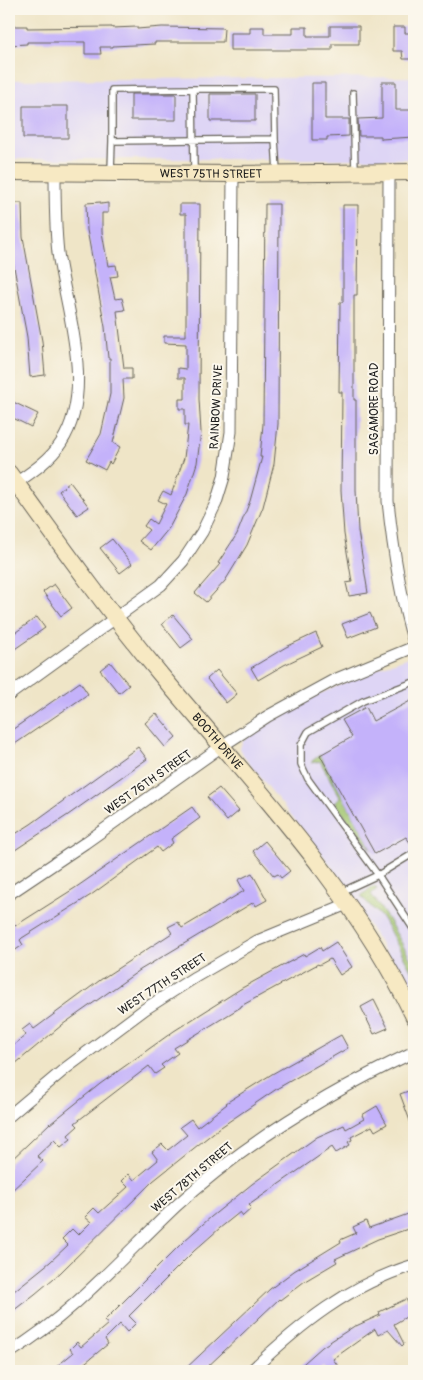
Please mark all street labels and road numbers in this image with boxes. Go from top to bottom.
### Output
street label: WEST 75TH STREET [160,166,263,182]
street label: SAGAMORE ROAD [367,362,382,455]
street label: RAINBOW DRIVE [207,364,226,450]
street label: BOOTH DRIVE [189,710,246,773]
street label: WEST 76TH STREET [102,747,195,818]
street label: WEST 77TH STREET [115,950,209,1019]
street label: WEST 78TH STREET [149,1139,236,1216]

